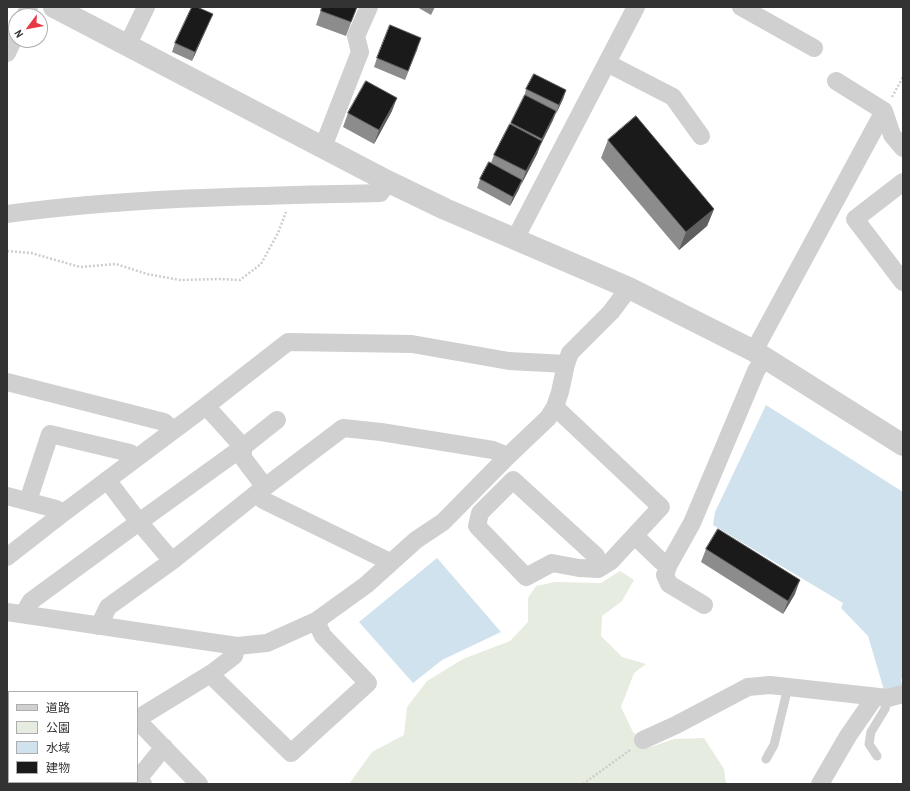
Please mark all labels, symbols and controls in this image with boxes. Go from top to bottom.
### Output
north arrow [8,8,48,48]
text: N [11,27,26,40]
legend [8,691,138,783]
text: 道路 [46,700,70,716]
text: 公園 [46,720,70,736]
text: 水域 [46,740,70,756]
text: 建物 [46,760,70,776]

